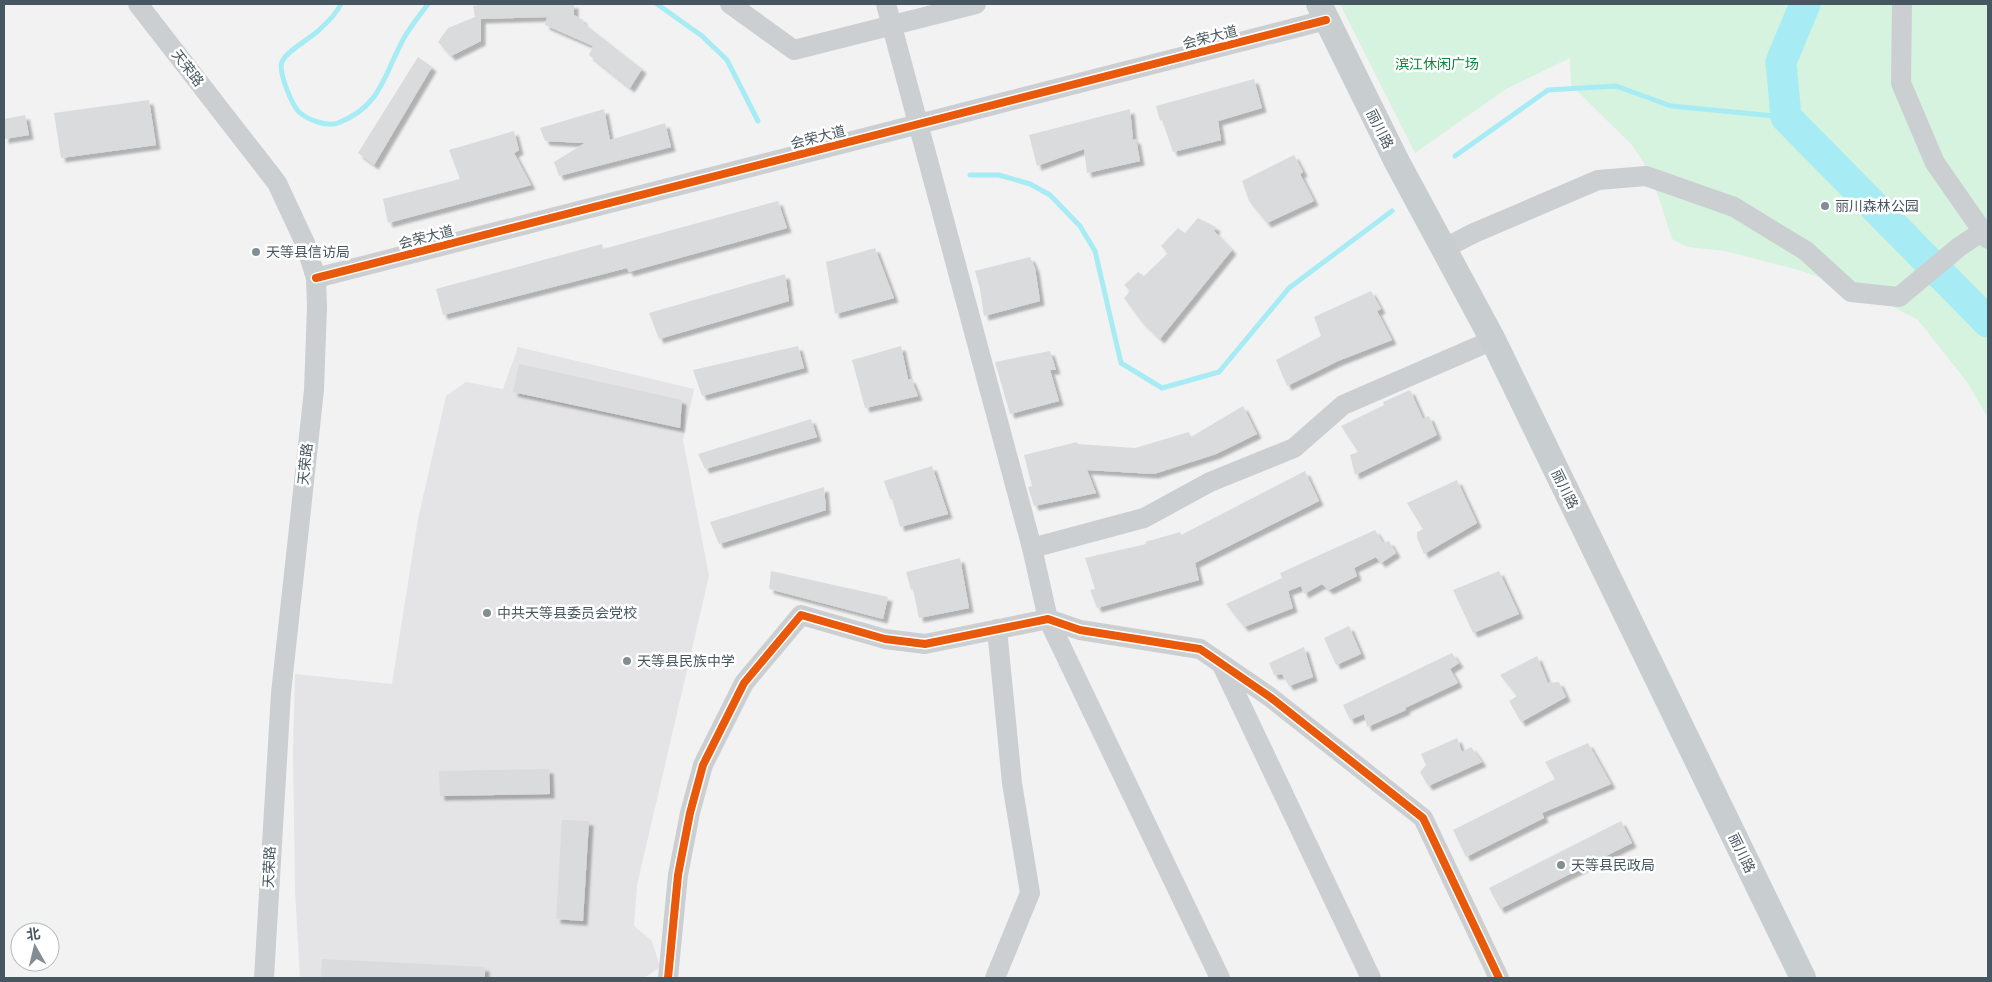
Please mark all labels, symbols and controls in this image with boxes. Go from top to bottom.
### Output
street label: 会荣大道 [1181,22,1239,52]
street label: 天荣路 [169,47,207,89]
park label: 滨江休闲广场 [1395,56,1479,72]
street label: 丽川路 [1363,107,1397,151]
street label: 会荣大道 [789,122,847,152]
place label: 丽川森林公园 [1835,198,1919,214]
marker: 丽川森林公园 [1819,200,1831,212]
street label: 会荣大道 [397,222,455,252]
place label: 天等县信访局 [266,244,350,260]
marker: 天等县信访局 [250,246,262,258]
street label: 天荣路 [295,442,315,486]
street label: 丽川路 [1549,467,1581,511]
place label: 中共天等县委员会党校 [497,605,637,621]
marker: 中共天等县委员会党校 [481,607,493,619]
place label: 天等县民族中学 [637,653,735,669]
marker: 天等县民族中学 [621,655,633,667]
street label: 丽川路 [1726,831,1758,875]
street label: 天荣路 [260,846,278,888]
place label: 天等县民政局 [1571,857,1655,873]
marker: 天等县民政局 [1555,859,1567,871]
north arrow [10,922,60,972]
text: 北 [25,925,41,943]

